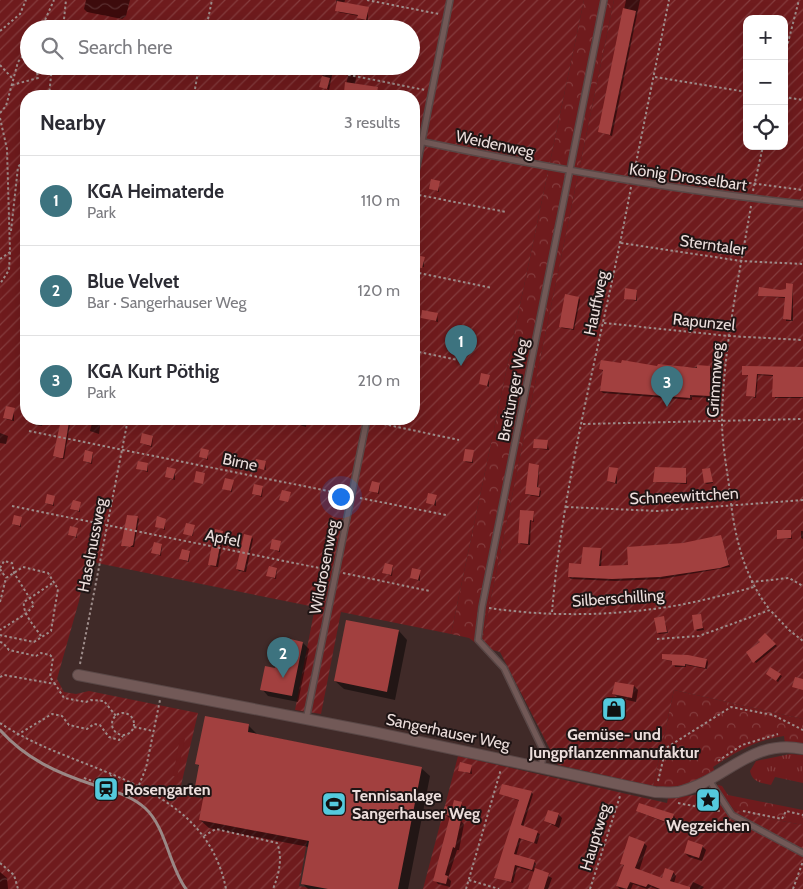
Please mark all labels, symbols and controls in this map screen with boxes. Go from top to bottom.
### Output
map controls [743,15,788,150]
button: + [743,15,788,60]
search box [20,20,420,75]
icon: search [38,34,66,62]
text: Search here [78,36,172,59]
button: − [743,60,788,105]
button: locate [743,105,788,150]
text: Nearby [40,110,106,135]
text: 3 results [344,113,400,132]
street label: Weidenweg [454,126,537,162]
street label: König Drosselbart [628,159,749,195]
text: KGA Heimaterde [87,180,224,203]
text: 1 [53,191,59,210]
text: 110 m [361,191,400,210]
text: Park [87,203,116,222]
street label: Sterntaler [679,231,748,259]
street label: Hauffweg [580,268,612,337]
text: Blue Velvet [87,270,179,293]
text: 2 [52,281,60,300]
text: 120 m [358,281,400,300]
text: Bar · Sangerhauser Weg [87,293,246,312]
street label: Rapunzel [672,309,736,335]
pin: 1 [445,325,477,366]
street label: Breitunger Weg [494,336,532,443]
street label: Grimmweg [703,341,727,418]
text: KGA Kurt Pöthig [87,360,219,383]
pin: 3 [651,366,683,407]
text: 3 [52,371,60,390]
text: 210 m [358,371,400,390]
text: Park [87,383,116,402]
street label: Birne [221,449,259,475]
your location [328,484,354,510]
street label: Schneewittchen [629,484,739,508]
street label: Haselnussweg [74,495,111,594]
street label: Wildrosenweg [306,517,343,616]
street label: Apfel [204,525,243,551]
street label: Silberschilling [571,585,666,611]
pin: 2 [267,637,299,678]
shop icon: Gemüse- und Jungpflanzenmanufaktur [601,696,627,722]
street label: Sangerhauser Weg [384,710,513,755]
place label: Gemüse- und Jungpflanzenmanufaktur [528,725,700,762]
station icon: Rosengarten [93,776,119,802]
place label: Rosengarten [124,780,211,799]
place label: Tennisanlage Sangerhauser Weg [352,786,480,823]
place icon: Wegzeichen [695,787,721,813]
sports icon: Tennisanlage Sangerhauser Weg [321,791,347,817]
street label: Hauptweg [576,800,614,873]
place label: Wegzeichen [666,816,750,835]

